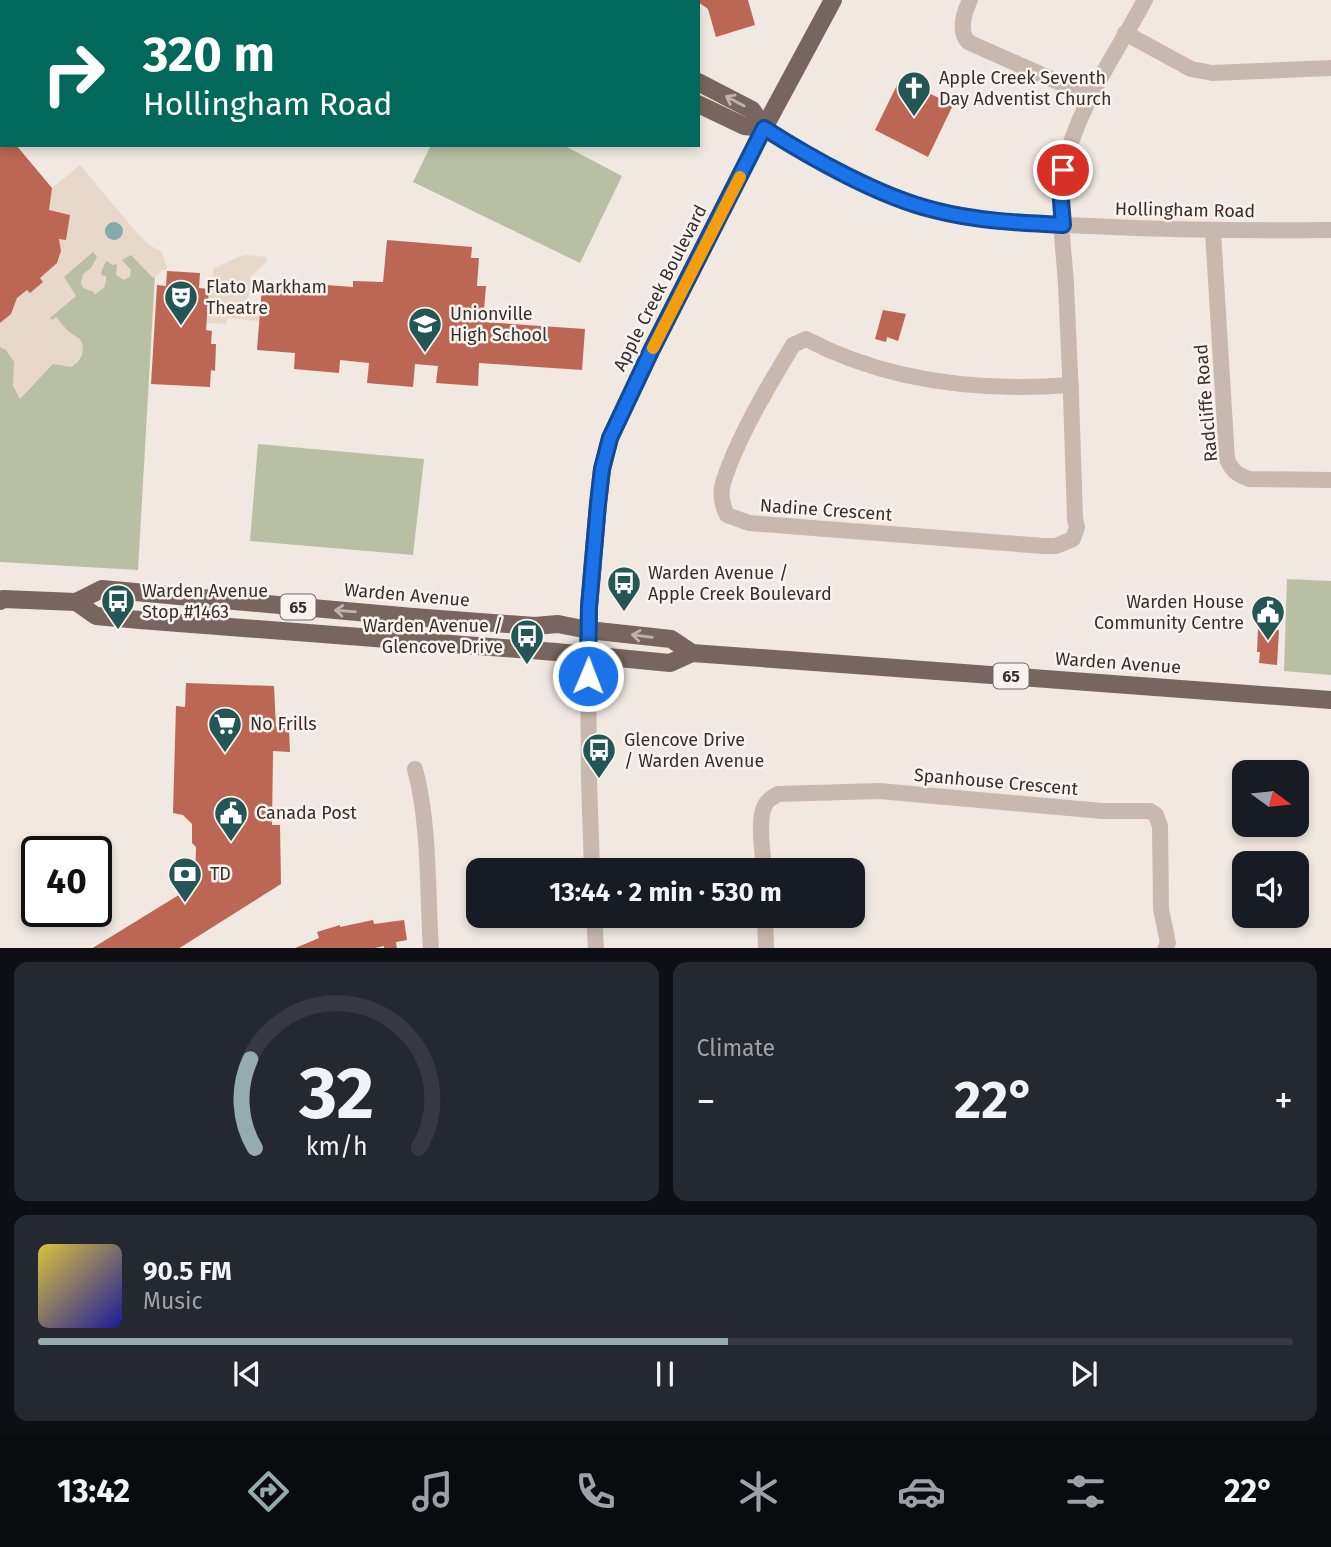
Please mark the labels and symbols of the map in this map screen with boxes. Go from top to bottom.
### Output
place label: Apple Creek Seventh Day Adventist Church [939,67,1112,110]
church icon: Apple Creek Seventh Day Adventist Church [895,69,933,118]
one-way arrow [725,94,745,108]
pin [1033,140,1093,200]
street label: Hollingham Road [1115,198,1255,222]
street label: Apple Creek Boulevard [609,201,711,375]
place label: Flato Markham Theatre [206,276,327,319]
theatre icon: Flato Markham Theatre [162,278,200,327]
place label: Unionville High School [450,303,547,346]
school or university icon: Unionville High School [406,305,444,354]
street label: Radcliffe Road [1190,343,1222,463]
street label: Nadine Crescent [759,494,893,526]
place label: Warden Avenue / Apple Creek Boulevard [648,562,832,605]
bus stop icon: Warden Avenue / Apple Creek Boulevard [605,564,643,613]
street label: Warden Avenue [343,579,471,611]
place label: Warden Avenue Stop #1463 [142,580,268,623]
bus stop icon: Warden Avenue Stop #1463 [99,582,137,631]
place label: Warden House Community Centre [1094,591,1244,634]
public building icon: Warden House Community Centre [1249,593,1287,642]
road number: 65 [280,594,316,620]
one-way arrow [335,604,357,617]
place label: Warden Avenue / Glencove Drive [363,615,503,658]
bus stop icon: Warden Avenue / Glencove Drive [508,617,546,666]
one-way arrow [631,629,654,642]
position arrow [551,639,625,713]
street label: Warden Avenue [1054,648,1182,678]
road number: 65 [993,664,1028,688]
supermarket icon: No Frills [206,705,244,754]
place label: No Frills [250,713,317,735]
place label: Glencove Drive / Warden Avenue [624,729,764,772]
bus stop icon: Glencove Drive / Warden Avenue [580,731,618,780]
north arrow [1232,760,1309,836]
street label: Spanhouse Crescent [913,764,1080,800]
public building icon: Canada Post [212,794,250,843]
place label: Canada Post [256,802,357,824]
speed limit sign: 40 [21,836,112,927]
bank icon: TD [166,855,204,904]
place label: TD [210,863,231,885]

